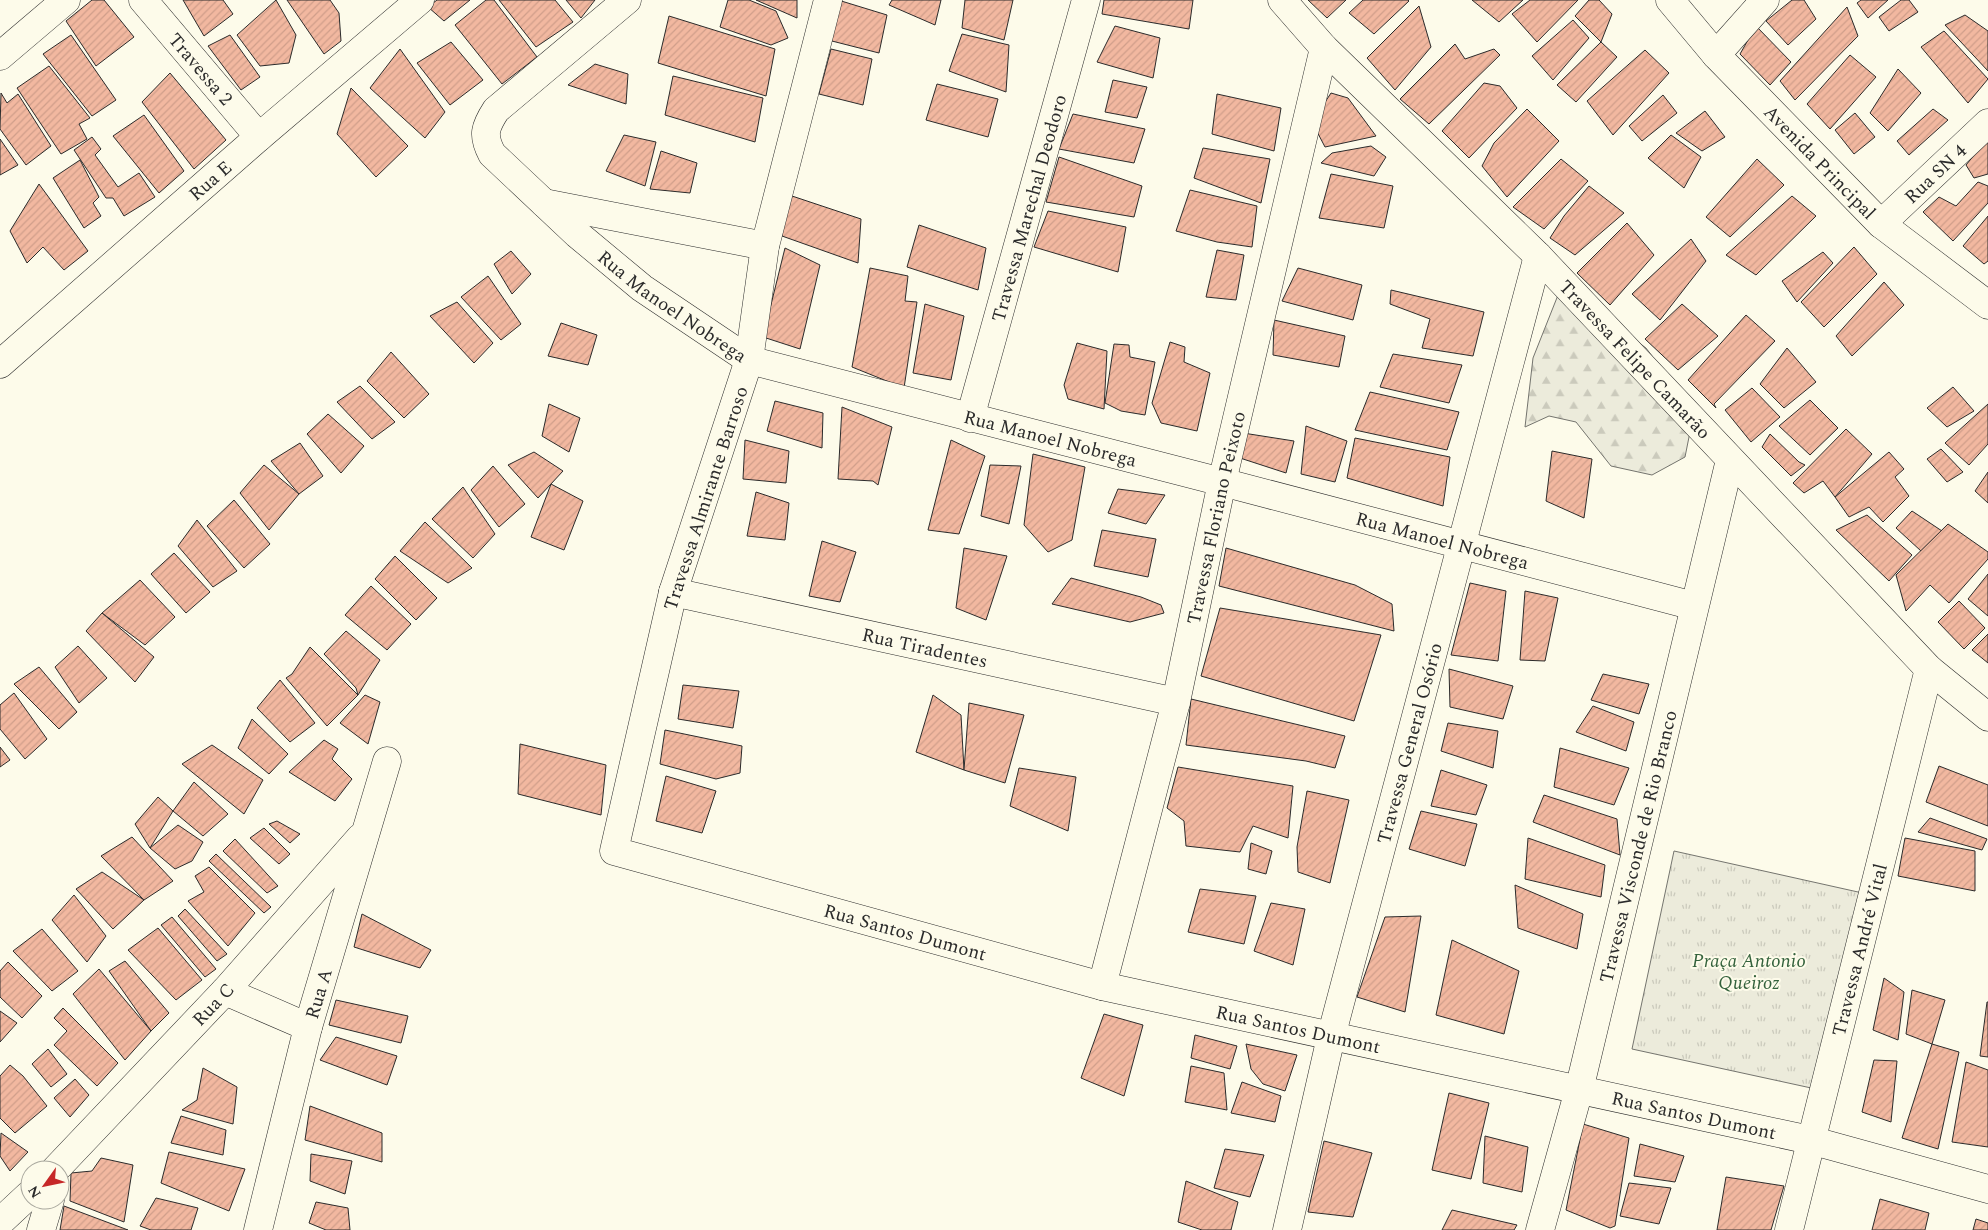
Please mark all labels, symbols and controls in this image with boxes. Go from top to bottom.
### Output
street label: Travessa 2 [161,27,239,112]
street label: Travessa Marechal Deodoro [984,91,1075,325]
street label: Avenida Principal [1756,99,1882,227]
street label: Rua SN 4 [1898,137,1974,211]
street label: Rua E [183,154,239,209]
street label: Rua Manoel Nobrega [590,244,753,371]
street label: Travessa Felipe Camarão [1551,274,1717,446]
street label: Travessa Almirante Barroso [656,383,756,614]
street label: Rua Manoel Nobrega [960,403,1141,476]
street label: Travessa Floriano Peixoto [1180,409,1254,627]
street label: Rua Manoel Nobrega [1352,505,1532,578]
street label: Rua Tiradentes [859,621,990,676]
street label: Travessa General Osório [1370,640,1451,847]
street label: Travessa Visconde de Rio Branco [1592,707,1686,986]
street label: Travessa André Vital [1825,861,1896,1039]
street label: Rua Santos Dumont [820,897,990,969]
park label: Praça Antonio Queiroz [1692,947,1806,998]
street label: Rua A [298,965,341,1023]
street label: Rua C [186,977,242,1033]
street label: Rua Santos Dumont [1213,998,1383,1062]
street label: Rua Santos Dumont [1609,1084,1779,1148]
north arrow [20,1160,70,1210]
text: N [23,1181,46,1202]

